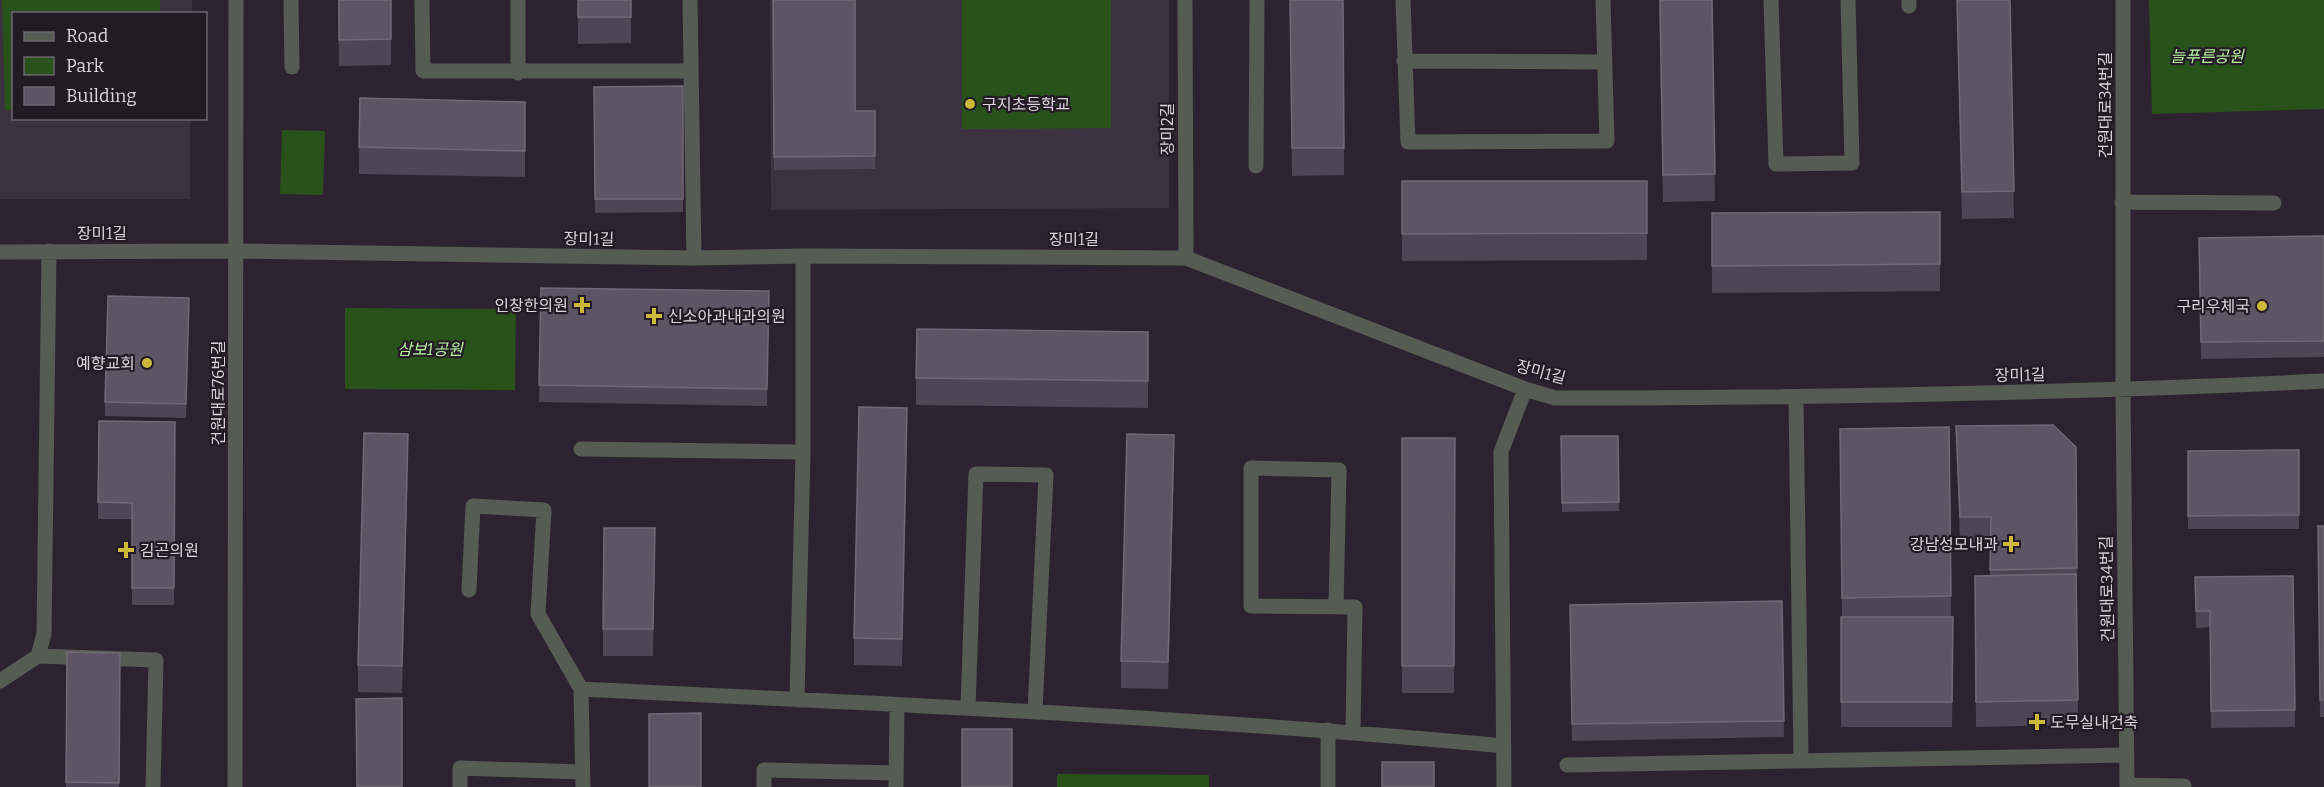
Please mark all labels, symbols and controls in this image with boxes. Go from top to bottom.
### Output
legend [12,12,207,120]
text: Road [66,25,109,47]
park label: 늘푸른공원 [2170,47,2245,66]
street label: 건원대로34번길 [2096,52,2115,158]
text: Park [66,55,105,77]
text: Building [66,85,137,107]
place label: 구지초등학교 [982,95,1070,114]
marker: 구지초등학교 [963,97,977,111]
street label: 장미2길 [1158,103,1177,155]
street label: 장미1길 [77,224,127,243]
street label: 장미1길 [564,229,614,249]
street label: 장미1길 [1049,230,1099,249]
place label: 인창한의원 [494,296,568,315]
marker: 인창한의원 [573,296,591,314]
place label: 구리우체국 [2176,297,2250,316]
marker: 구리우체국 [2255,299,2269,313]
marker: 신소아과내과의원 [645,307,663,325]
place label: 신소아과내과의원 [668,307,786,326]
street label: 건원대로76번길 [209,340,228,446]
park label: 삼보1공원 [397,340,464,359]
place label: 예향교회 [76,354,135,373]
marker: 예향교회 [140,356,154,370]
street label: 장미1길 [1514,356,1568,388]
street label: 장미1길 [1995,365,2045,385]
place label: 강남성모내과 [1910,535,1998,554]
marker: 강남성모내과 [2002,535,2020,553]
street label: 건원대로34번길 [2097,535,2117,643]
marker: 김곤의원 [117,541,135,559]
place label: 김곤의원 [140,541,199,560]
marker: 도무실내건축 [2028,713,2046,731]
place label: 도무실내건축 [2050,713,2138,732]

